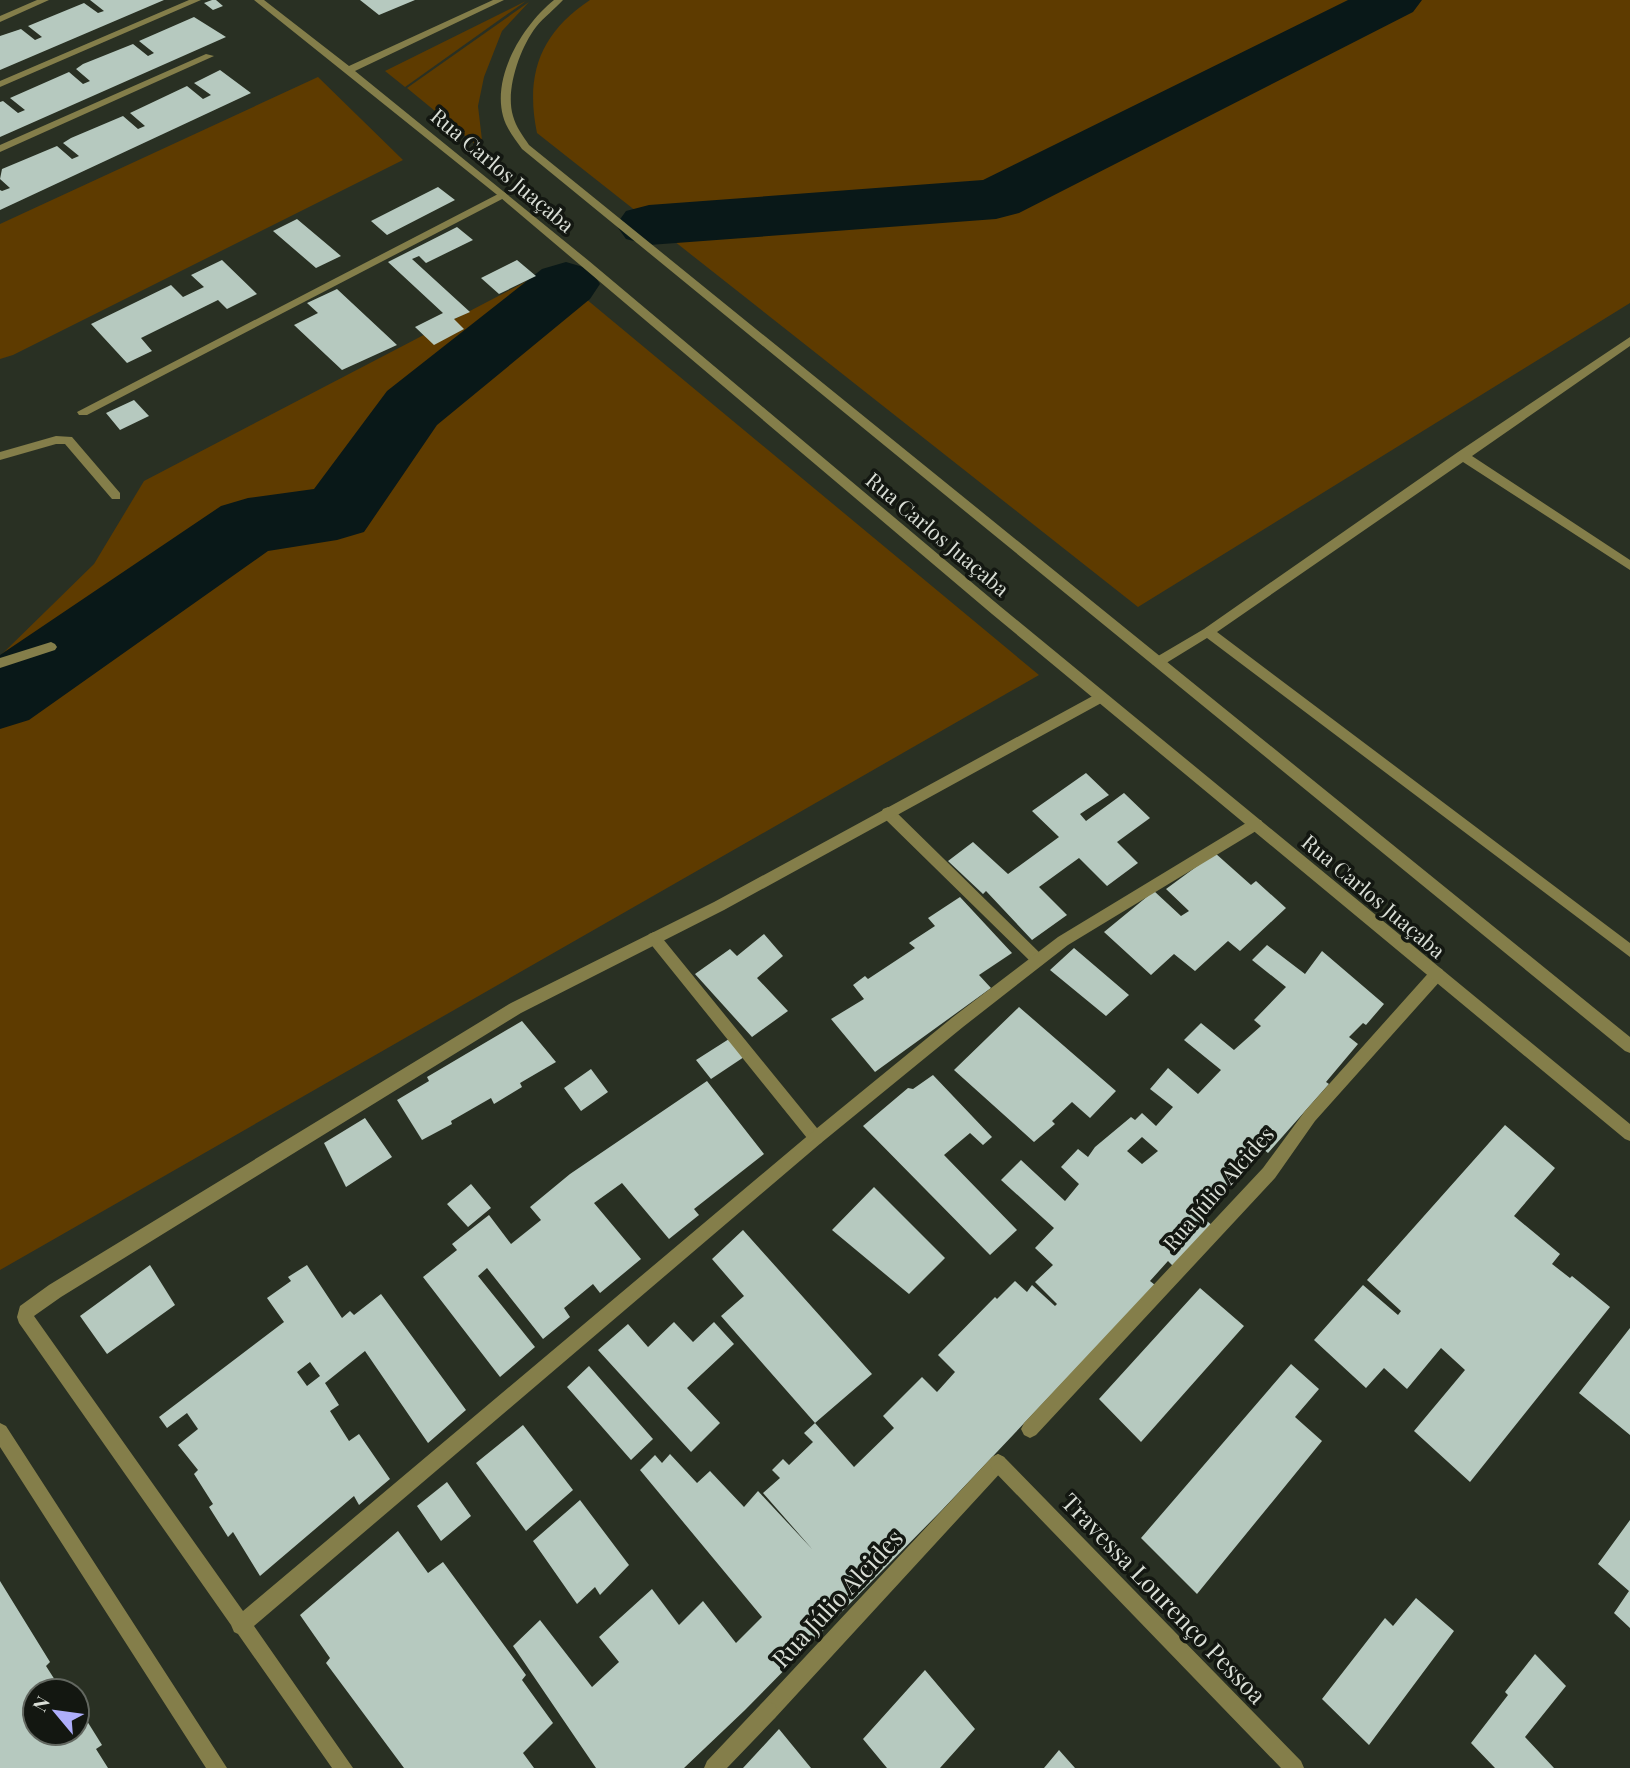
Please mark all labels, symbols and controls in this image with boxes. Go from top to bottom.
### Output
street label: Rua Carlos Juaçaba [426,101,581,238]
street label: Rua Carlos Juaçaba [861,465,1016,602]
street label: Rua Carlos Juaçaba [1297,827,1452,964]
street label: Rua Júlio Alcides [1156,1120,1279,1256]
street label: Travessa Lourenço Pessoa [1055,1485,1274,1710]
street label: Rua Júlio Alcides [764,1522,909,1674]
north arrow [21,1677,91,1747]
text: N [26,1691,55,1716]

